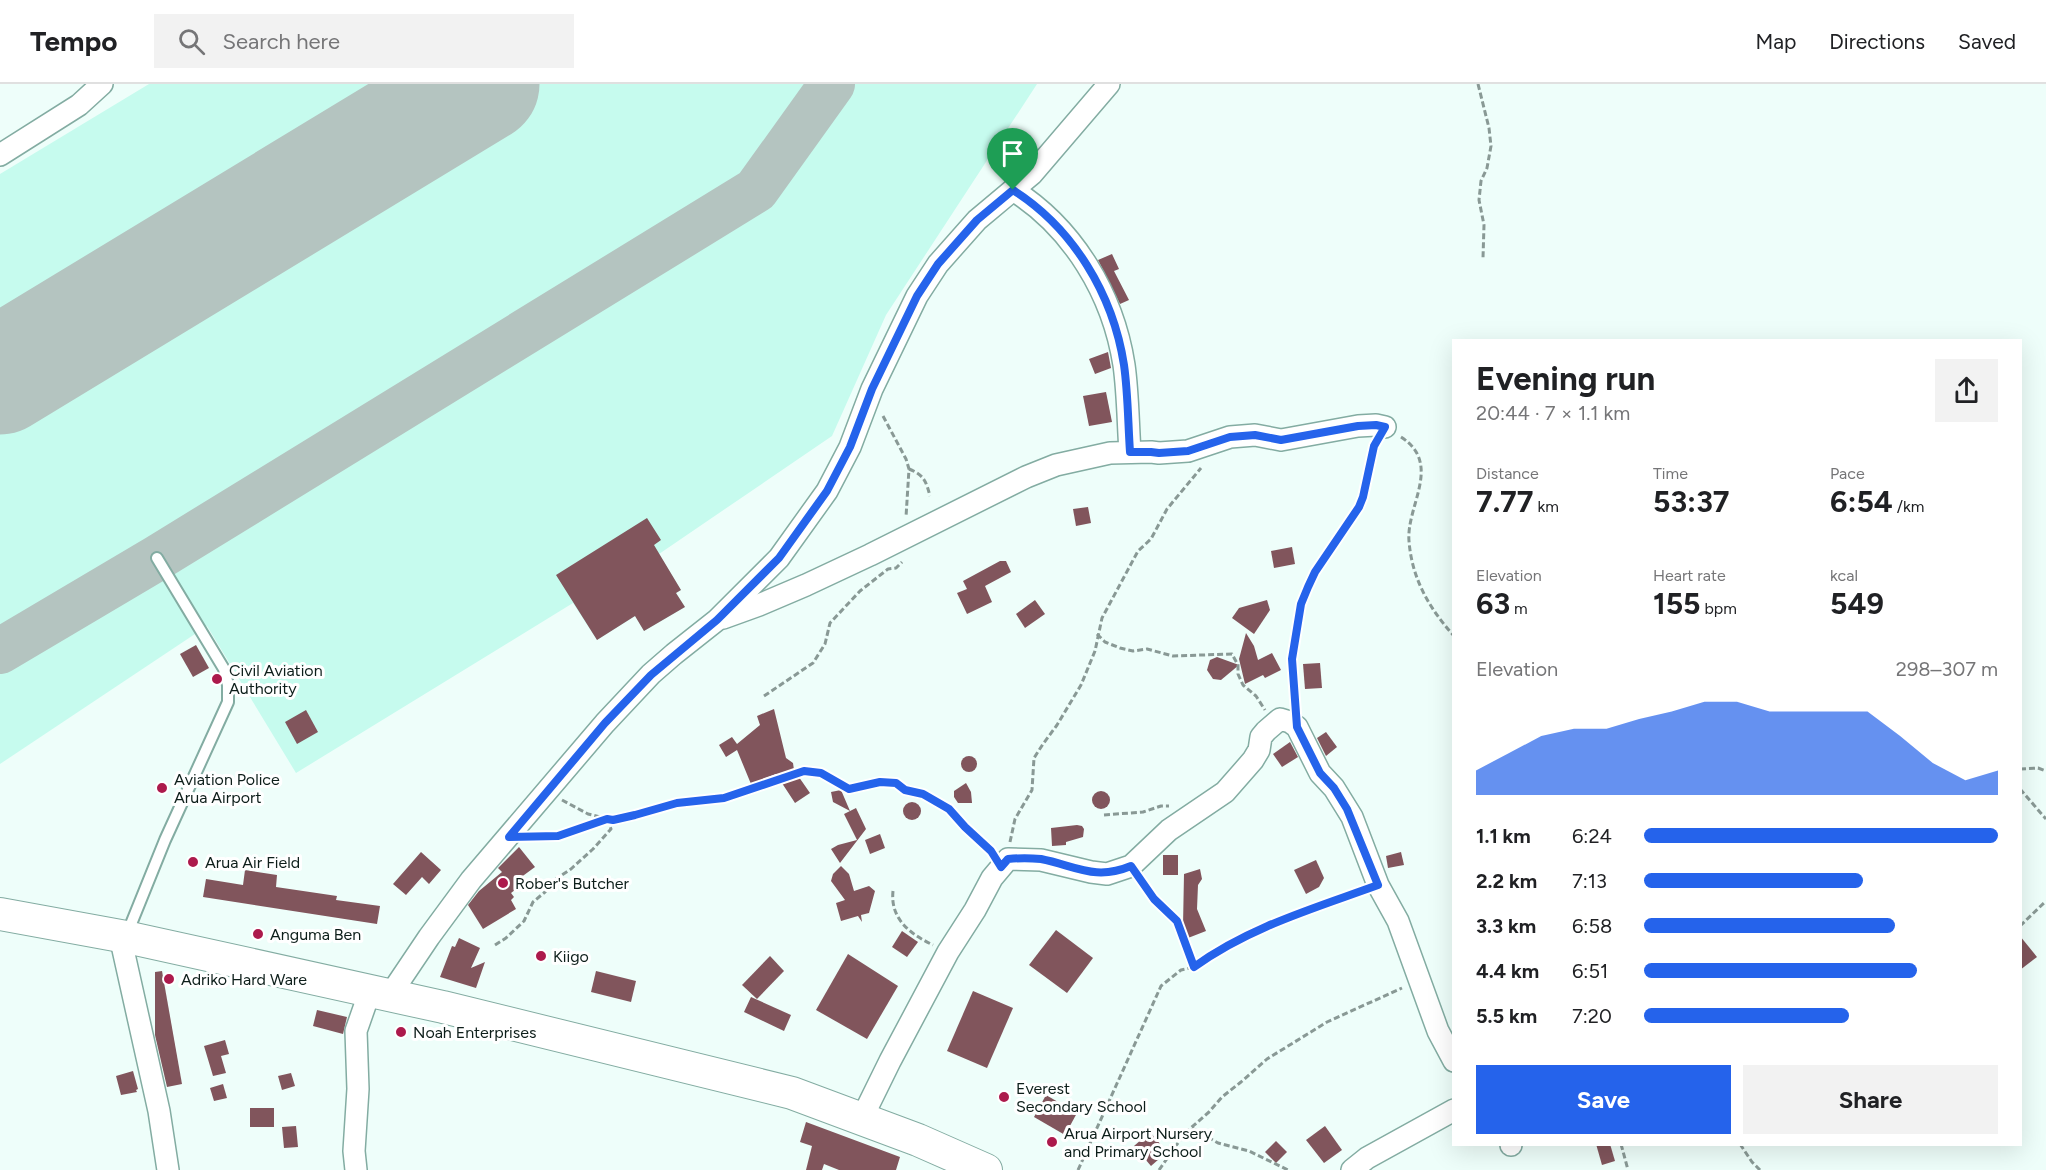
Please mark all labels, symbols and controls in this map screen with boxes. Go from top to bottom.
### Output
search box [154,14,574,68]
text: Tempo [30,24,118,58]
icon: search [175,25,208,58]
text: Search here [223,28,340,55]
text: Map [1755,29,1796,54]
text: Directions [1829,29,1925,54]
text: Saved [1958,29,2016,54]
pin [987,128,1038,190]
icon: arrive [996,137,1029,170]
text: Evening run [1476,359,1655,398]
button: share [1935,359,1998,422]
text: 20:44 · 7 × 1.1 km [1476,401,1630,425]
text: Distance [1476,464,1539,483]
text: Time [1653,464,1688,483]
text: Pace [1830,464,1865,483]
text: 7.77 [1476,483,1533,520]
text: 53:37 [1653,483,1730,520]
text: 6:54 [1830,483,1893,520]
text: km [1533,497,1559,516]
text: /km [1893,497,1924,516]
text: Elevation [1476,566,1542,585]
text: Heart rate [1653,566,1726,585]
text: kcal [1830,566,1858,585]
text: 63 [1476,585,1510,622]
text: 155 [1653,585,1701,622]
text: 549 [1830,585,1884,622]
text: m [1510,599,1528,618]
text: bpm [1701,599,1737,618]
text: Elevation [1476,657,1558,681]
text: 298–307 m [1896,657,1998,681]
place label: Civil Aviation Authority [229,661,323,698]
marker: Civil Aviation Authority [210,672,224,686]
place label: Aviation Police Arua Airport [174,770,280,807]
marker: Aviation Police Arua Airport [155,781,169,795]
text: 1.1 km [1476,824,1531,848]
text: 6:24 [1572,824,1612,848]
place label: Arua Air Field [205,853,300,872]
marker: Arua Air Field [186,855,200,869]
text: 2.2 km [1476,869,1537,893]
text: 7:13 [1572,869,1607,893]
place label: Rober's Butcher [515,874,629,893]
marker: Rober's Butcher [496,876,510,890]
text: 3.3 km [1476,914,1536,938]
text: 6:58 [1572,914,1612,938]
place label: Anguma Ben [270,925,361,944]
marker: Anguma Ben [251,927,265,941]
place label: Kiigo [553,947,589,966]
marker: Kiigo [534,949,548,963]
text: 4.4 km [1476,959,1539,983]
text: 6:51 [1572,959,1608,983]
place label: Adriko Hard Ware [181,970,307,989]
marker: Adriko Hard Ware [162,972,176,986]
text: 5.5 km [1476,1004,1537,1028]
text: 7:20 [1572,1004,1612,1028]
place label: Noah Enterprises [413,1023,536,1042]
marker: Noah Enterprises [394,1025,408,1039]
button: Save [1476,1065,1731,1134]
button: Share [1743,1065,1998,1134]
place label: Everest Secondary School [1016,1079,1146,1116]
marker: Everest Secondary School [997,1090,1011,1104]
place label: Arua Airport Nursery and Primary School [1064,1124,1213,1161]
marker: Arua Airport Nursery and Primary School [1045,1135,1059,1149]

